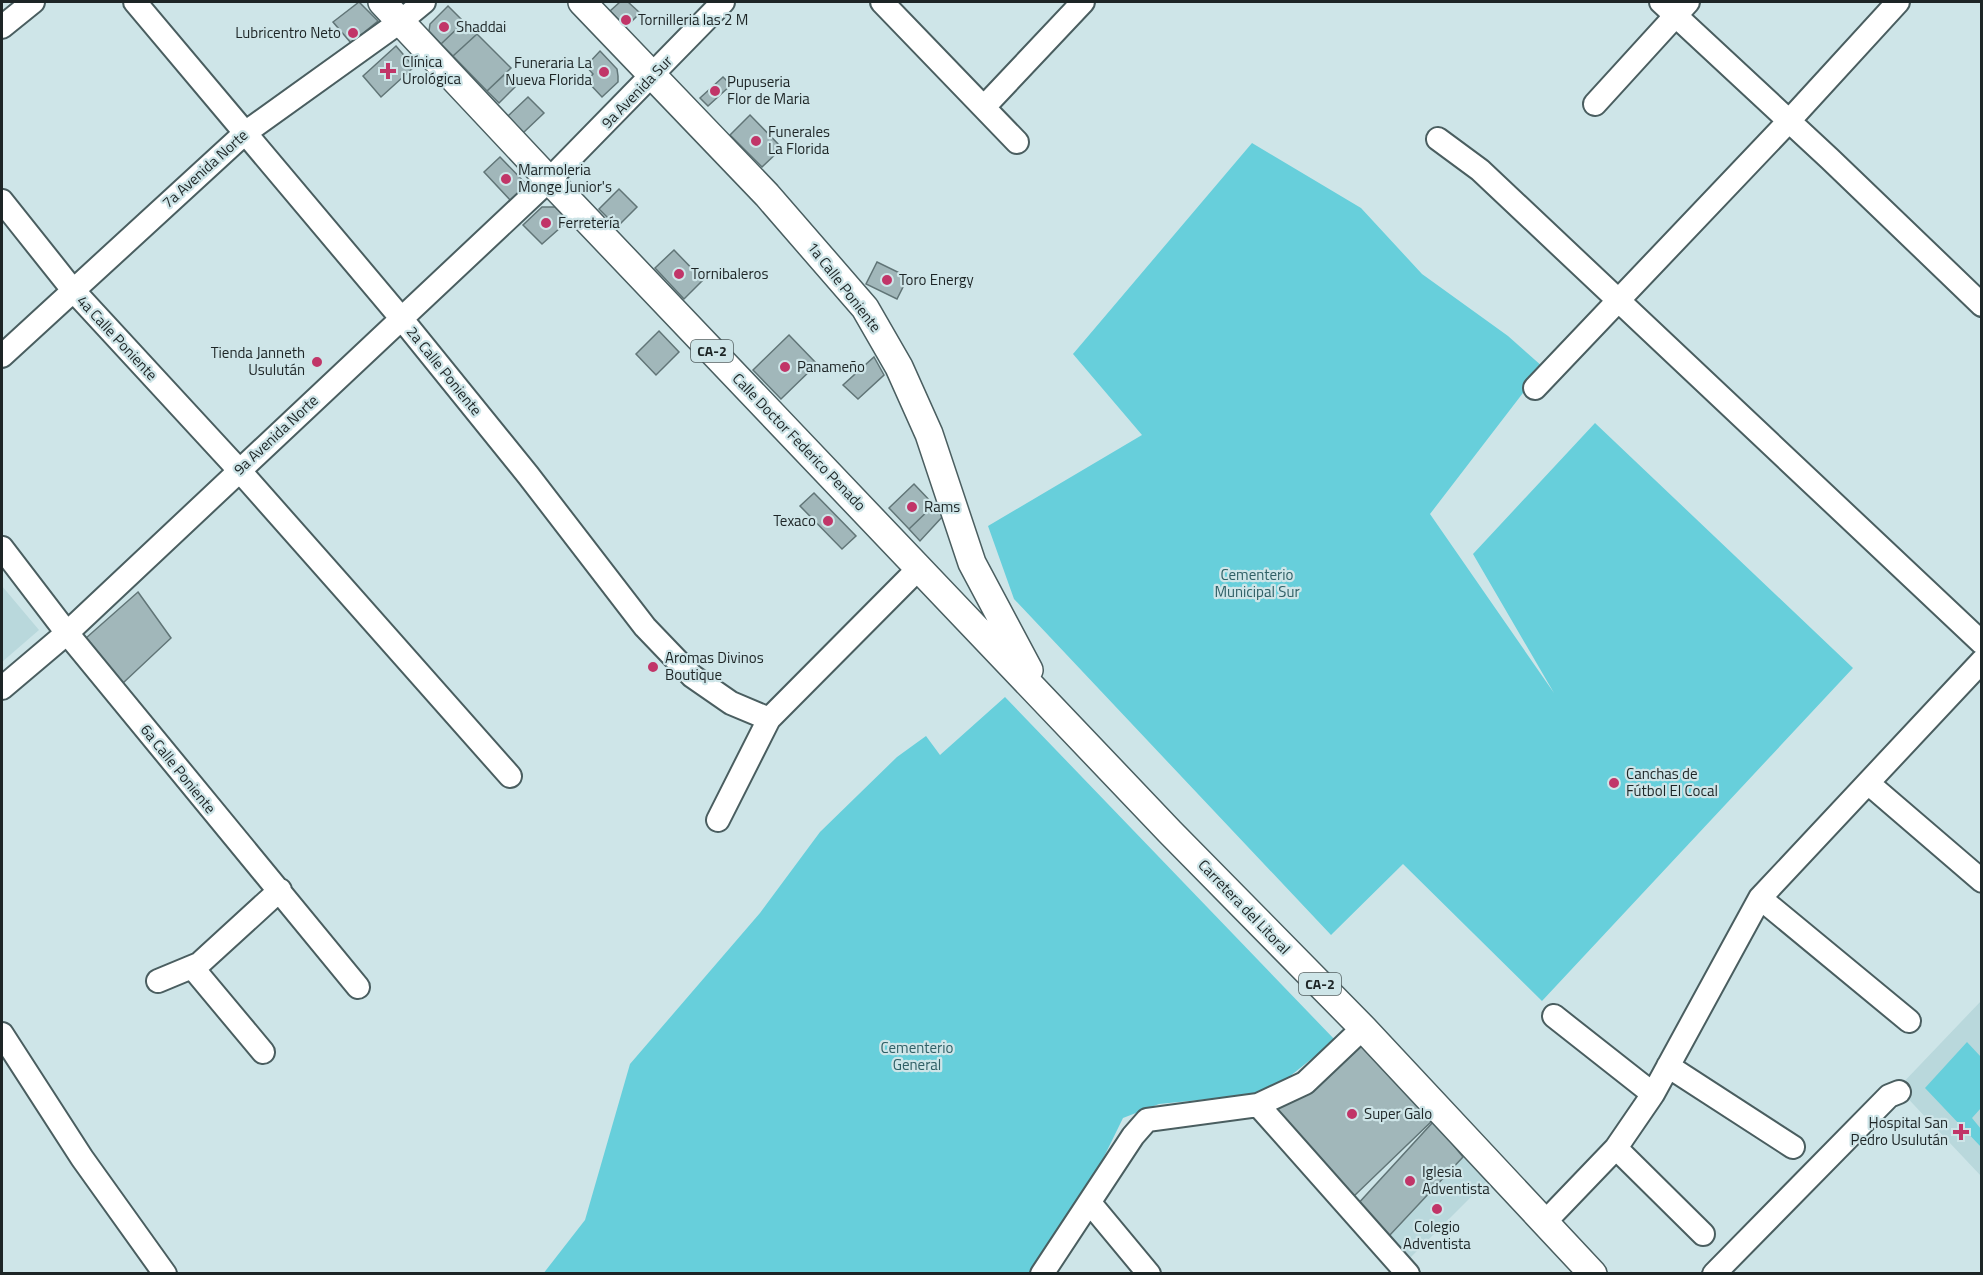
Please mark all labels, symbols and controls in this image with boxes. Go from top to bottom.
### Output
place label: Tornilleria las 2 M [638,8,748,31]
marker: Tornilleria las 2 M [619,13,633,27]
place label: Shaddai [456,15,506,38]
marker: Shaddai [437,20,451,34]
place label: Lubricentro Neto [235,21,341,44]
marker: Lubricentro Neto [346,26,360,40]
place label: Clínica Urológica [402,50,462,90]
street label: 9a Avenida Sur [596,50,678,133]
place label: Funeraria La Nueva Florida [505,51,592,91]
marker: Clínica Urológica [379,62,397,80]
marker: Funeraria La Nueva Florida [597,65,611,79]
place label: Pupuseria Flor de Maria [727,70,810,110]
marker: Pupuseria Flor de Maria [708,84,722,98]
place label: Funerales La Florida [768,120,830,160]
street label: 7a Avenida Norte [157,124,253,214]
marker: Funerales La Florida [749,134,763,148]
place label: Marmoleria Monge Junior's [518,158,612,198]
marker: Marmoleria Monge Junior's [499,172,513,186]
place label: Ferretería [558,211,620,234]
marker: Ferretería [539,216,553,230]
street label: 1a Calle Poniente [802,237,887,337]
place label: Tornibaleros [691,262,768,285]
marker: Tornibaleros [672,267,686,281]
place label: Toro Energy [899,268,974,291]
marker: Toro Energy [880,273,894,287]
street label: 4a Calle Poniente [72,290,163,385]
street label: 2a Calle Poniente [401,321,488,420]
road number: CA-2 [691,340,733,362]
place label: Tienda Janneth Usulután [211,341,305,381]
marker: Tienda Janneth Usulután [310,355,324,369]
place label: Panameño [797,355,865,378]
marker: Panameño [778,360,792,374]
street label: Calle Doctor Federico Penado [727,367,872,516]
street label: 9a Avenida Norte [228,389,323,480]
place label: Rams [924,495,960,518]
marker: Rams [905,500,919,514]
place label: Texaco [773,509,816,532]
marker: Texaco [821,514,835,528]
park label: Cementerio Municipal Sur [1214,563,1300,603]
place label: Aromas Divinos Boutique [665,646,764,686]
marker: Aromas Divinos Boutique [646,660,660,674]
street label: 6a Calle Poniente [135,719,222,818]
place label: Canchas de Fútbol El Cocal [1626,762,1718,802]
marker: Canchas de Fútbol El Cocal [1607,776,1621,790]
street label: Carretera del Litoral [1193,854,1296,959]
road number: CA-2 [1299,973,1341,995]
park label: Cementerio General [881,1036,954,1076]
place label: Super Galo [1364,1102,1432,1125]
marker: Super Galo [1345,1107,1359,1121]
place label: Hospital San Pedro Usulután [1851,1111,1948,1151]
marker: Hospital San Pedro Usulután [1952,1123,1970,1141]
place label: Iglesia Adventista [1422,1160,1490,1200]
marker: Iglesia Adventista [1403,1174,1417,1188]
marker: Colegio Adventista [1430,1202,1444,1216]
place label: Colegio Adventista [1403,1215,1471,1255]

